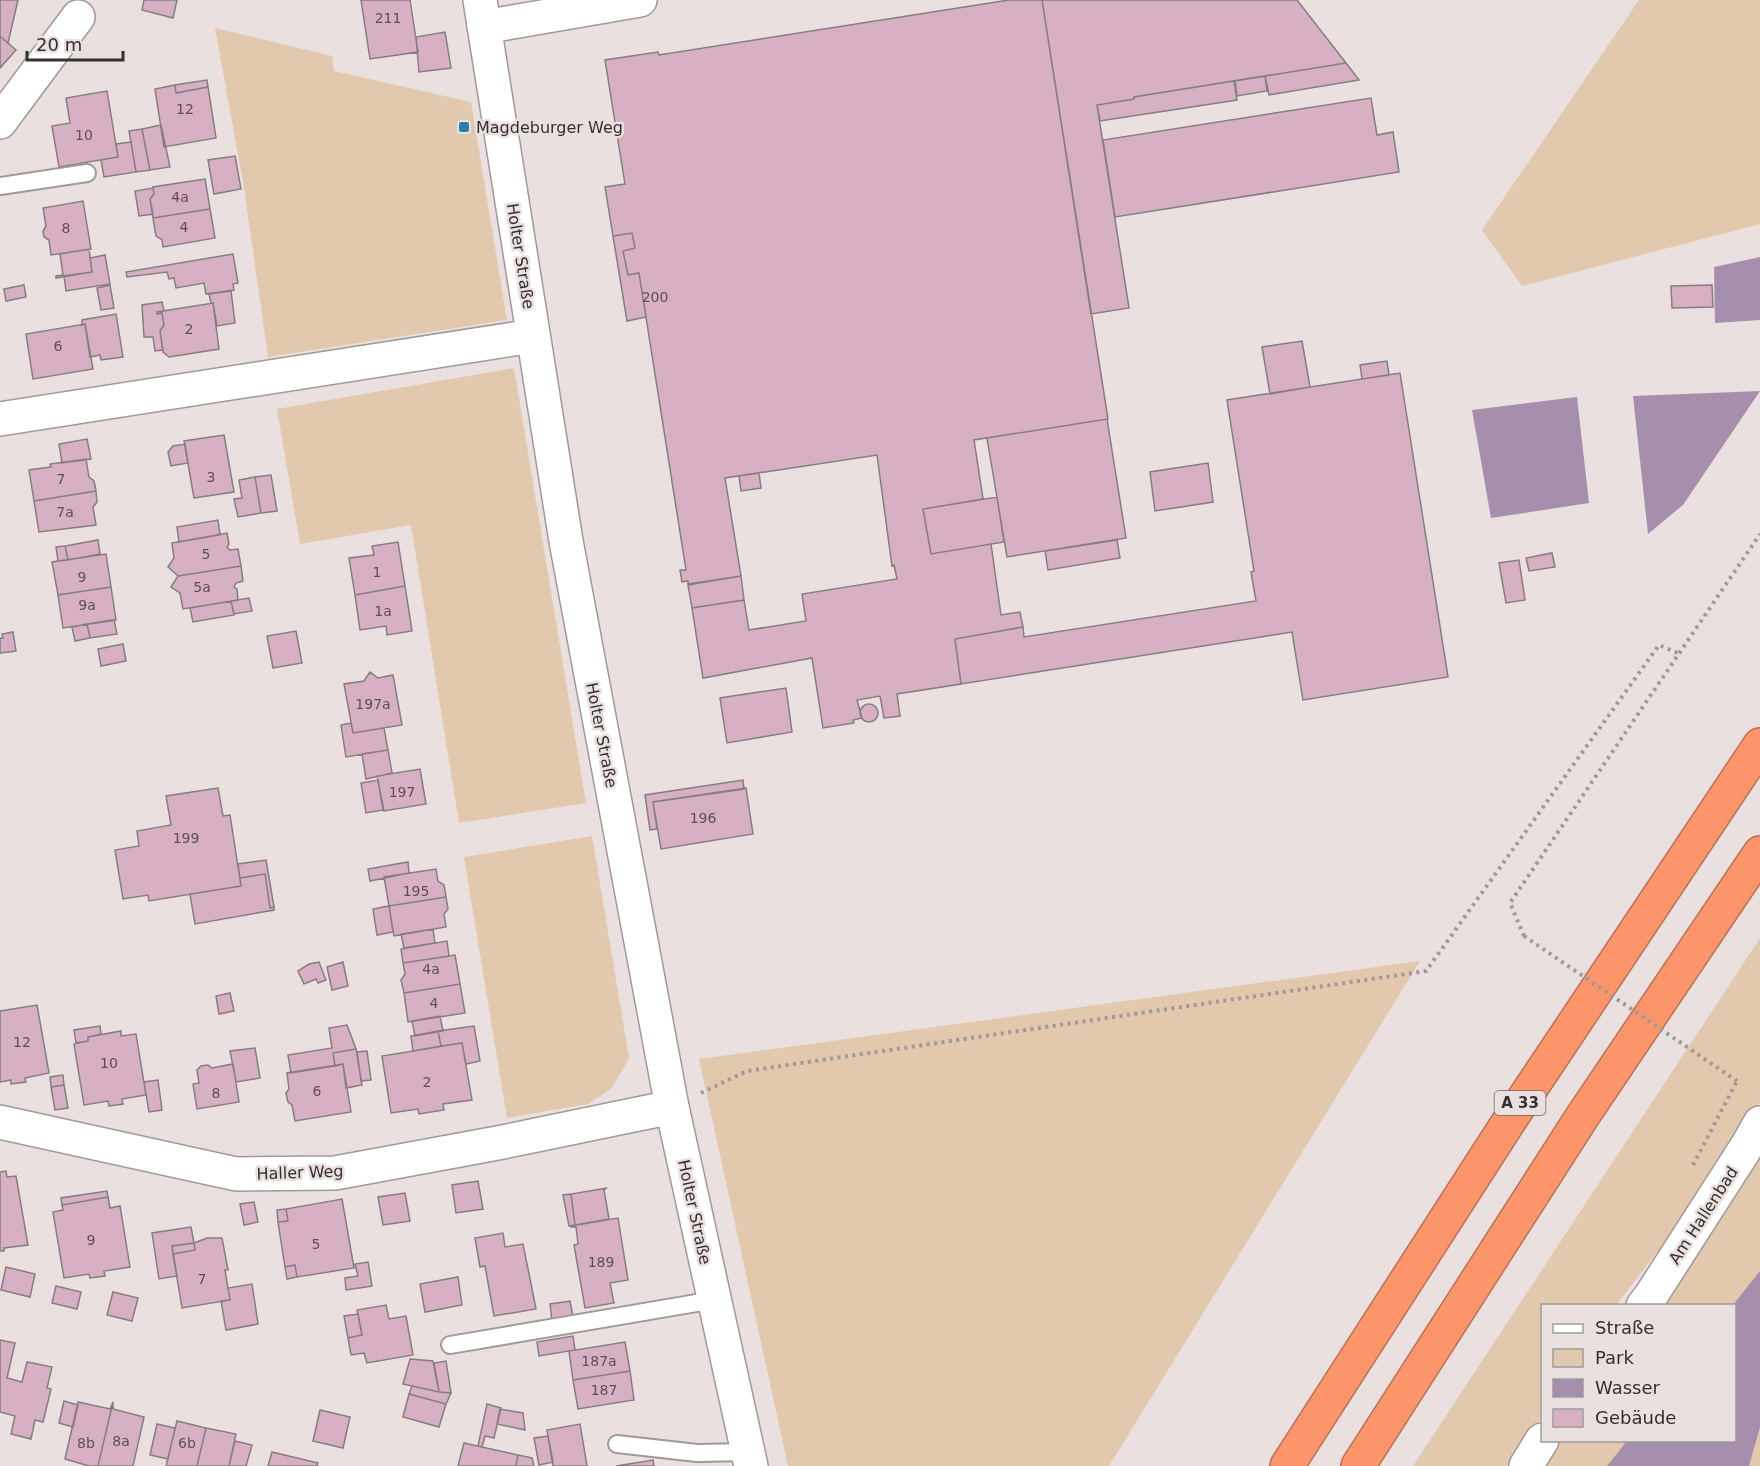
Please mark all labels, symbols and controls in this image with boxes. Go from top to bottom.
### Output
house number: 211 [375,10,401,26]
scale bar [27,24,123,62]
text: 20 m [36,34,82,55]
house number: 12 [176,101,194,117]
place label: Magdeburger Weg [476,118,623,137]
marker: Magdeburger Weg [457,120,471,134]
house number: 10 [75,127,93,143]
house number: 4a [171,189,189,205]
street label: Holter Straße [503,202,538,310]
house number: 4 [180,219,189,235]
house number: 8 [62,220,70,236]
house number: 200 [642,289,668,305]
house number: 2 [185,321,193,337]
house number: 6 [54,338,63,354]
house number: 3 [207,469,215,485]
house number: 7 [57,471,65,487]
house number: 7a [56,504,74,520]
house number: 5 [202,546,210,562]
house number: 1 [373,564,381,580]
house number: 9 [78,569,86,585]
house number: 5a [193,579,211,595]
house number: 9a [78,597,96,613]
house number: 1a [374,603,392,619]
street label: Holter Straße [582,681,621,789]
house number: 197a [355,696,391,712]
house number: 197 [389,784,415,800]
house number: 196 [690,810,716,826]
house number: 199 [173,830,199,846]
house number: 195 [403,883,429,899]
house number: 4a [422,961,440,977]
house number: 4 [430,995,439,1011]
house number: 12 [13,1034,31,1050]
house number: 10 [100,1055,118,1071]
house number: 2 [423,1074,431,1090]
house number: 6 [313,1083,322,1099]
house number: 8 [212,1085,220,1101]
road number: A 33 [1494,1091,1546,1115]
street label: Holter Straße [674,1158,715,1266]
street label: Haller Weg [256,1161,344,1184]
street label: Am Hallenbad [1665,1163,1742,1268]
house number: 9 [87,1232,95,1248]
house number: 5 [312,1236,320,1252]
house number: 189 [588,1254,614,1270]
house number: 7 [198,1271,206,1287]
legend [1541,1304,1736,1442]
text: Straße [1595,1317,1654,1338]
text: Park [1595,1347,1634,1368]
house number: 187a [581,1353,617,1369]
text: Wasser [1595,1377,1661,1398]
house number: 187 [591,1382,617,1398]
text: Gebäude [1595,1407,1676,1428]
house number: 8a [112,1433,130,1449]
house number: 8b [77,1435,95,1451]
house number: 6b [178,1435,196,1451]

